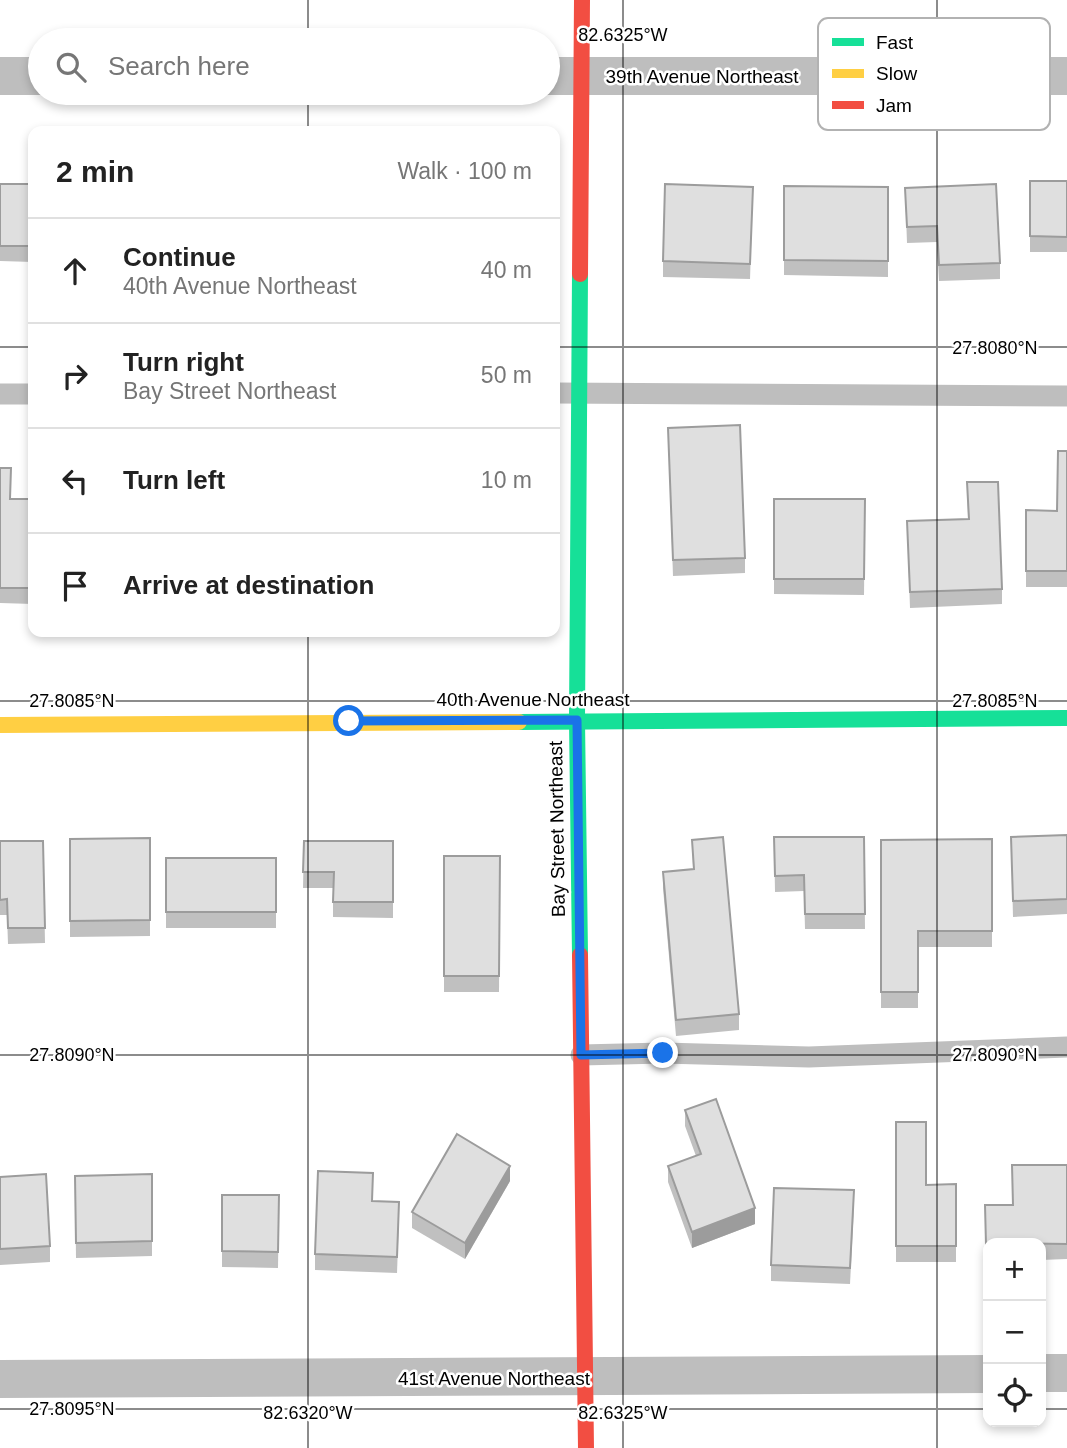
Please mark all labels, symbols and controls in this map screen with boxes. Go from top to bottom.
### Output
legend [818,18,1050,130]
text: 82.6325°W [578,25,668,45]
search box [28,28,560,105]
text: Fast [876,32,914,53]
icon: search [52,48,90,86]
text: Search here [108,51,250,81]
text: Slow [876,63,917,84]
street label: 39th Avenue Northeast [606,66,799,87]
text: Jam [876,95,912,116]
text: 2 min [56,155,134,188]
text: Walk · 100 m [397,158,532,184]
text: Continue [123,242,236,272]
icon: ahead [56,252,94,290]
text: 40 m [481,257,532,283]
text: 40th Avenue Northeast [123,273,357,299]
text: 27.8080°N [952,338,1038,358]
text: Turn right [123,347,244,377]
icon: right [56,357,94,395]
text: 50 m [481,362,532,388]
text: Bay Street Northeast [123,378,337,404]
icon: left [56,462,94,500]
text: Turn left [123,465,225,495]
text: 10 m [481,467,532,493]
icon: arrive [56,567,94,605]
text: Arrive at destination [123,570,374,600]
street label: 40th Avenue Northeast [437,689,630,710]
text: 27.8085°N [29,691,115,711]
text: 27.8085°N [952,691,1038,711]
route start [333,705,364,736]
street label: Bay Street Northeast [545,740,569,917]
route end [647,1037,678,1068]
text: 27.8090°N [29,1045,115,1065]
text: 27.8090°N [952,1045,1038,1065]
map controls [983,1238,1046,1427]
button: + [983,1238,1046,1301]
button: − [983,1301,1046,1364]
button: locate [983,1364,1046,1427]
street label: 41st Avenue Northeast [398,1368,591,1389]
text: 27.8095°N [29,1399,115,1419]
text: 82.6320°W [263,1403,353,1423]
text: 82.6325°W [578,1403,668,1423]

